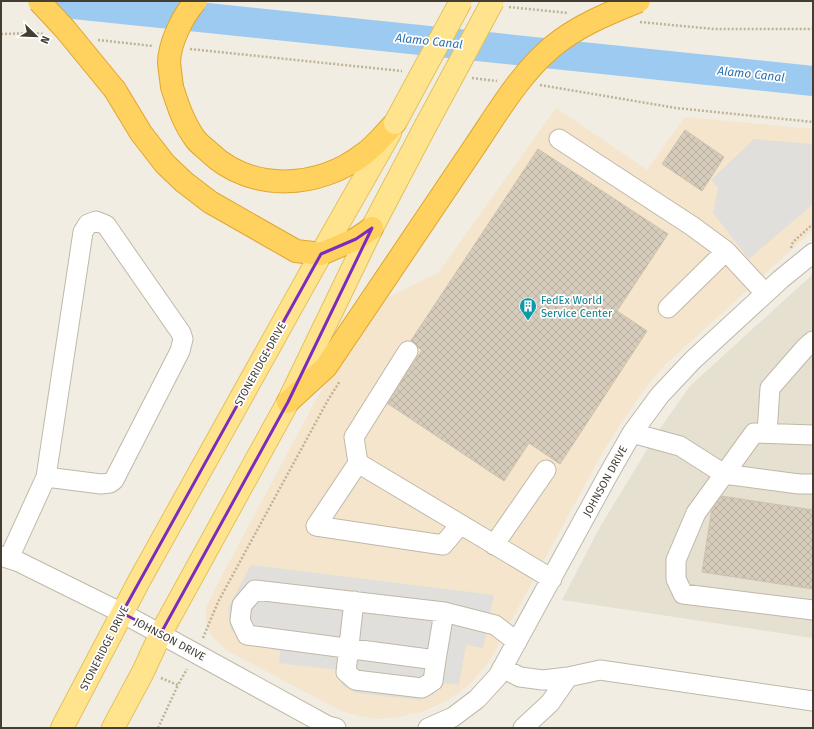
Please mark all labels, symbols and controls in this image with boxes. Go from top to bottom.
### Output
north arrow [16,16,56,56]
water label: Alamo Canal [394,30,463,52]
text: N [37,34,52,46]
water label: Alamo Canal [716,63,785,85]
place label: FedEx World Service Center [541,294,613,320]
building icon: FedEx World Service Center [518,296,538,321]
street label: STONERIDGE DRIVE [232,320,289,408]
street label: JOHNSON DRIVE [581,443,630,519]
street label: STONERIDGE DRIVE [77,603,132,693]
street label: JOHNSON DRIVE [132,615,208,664]

